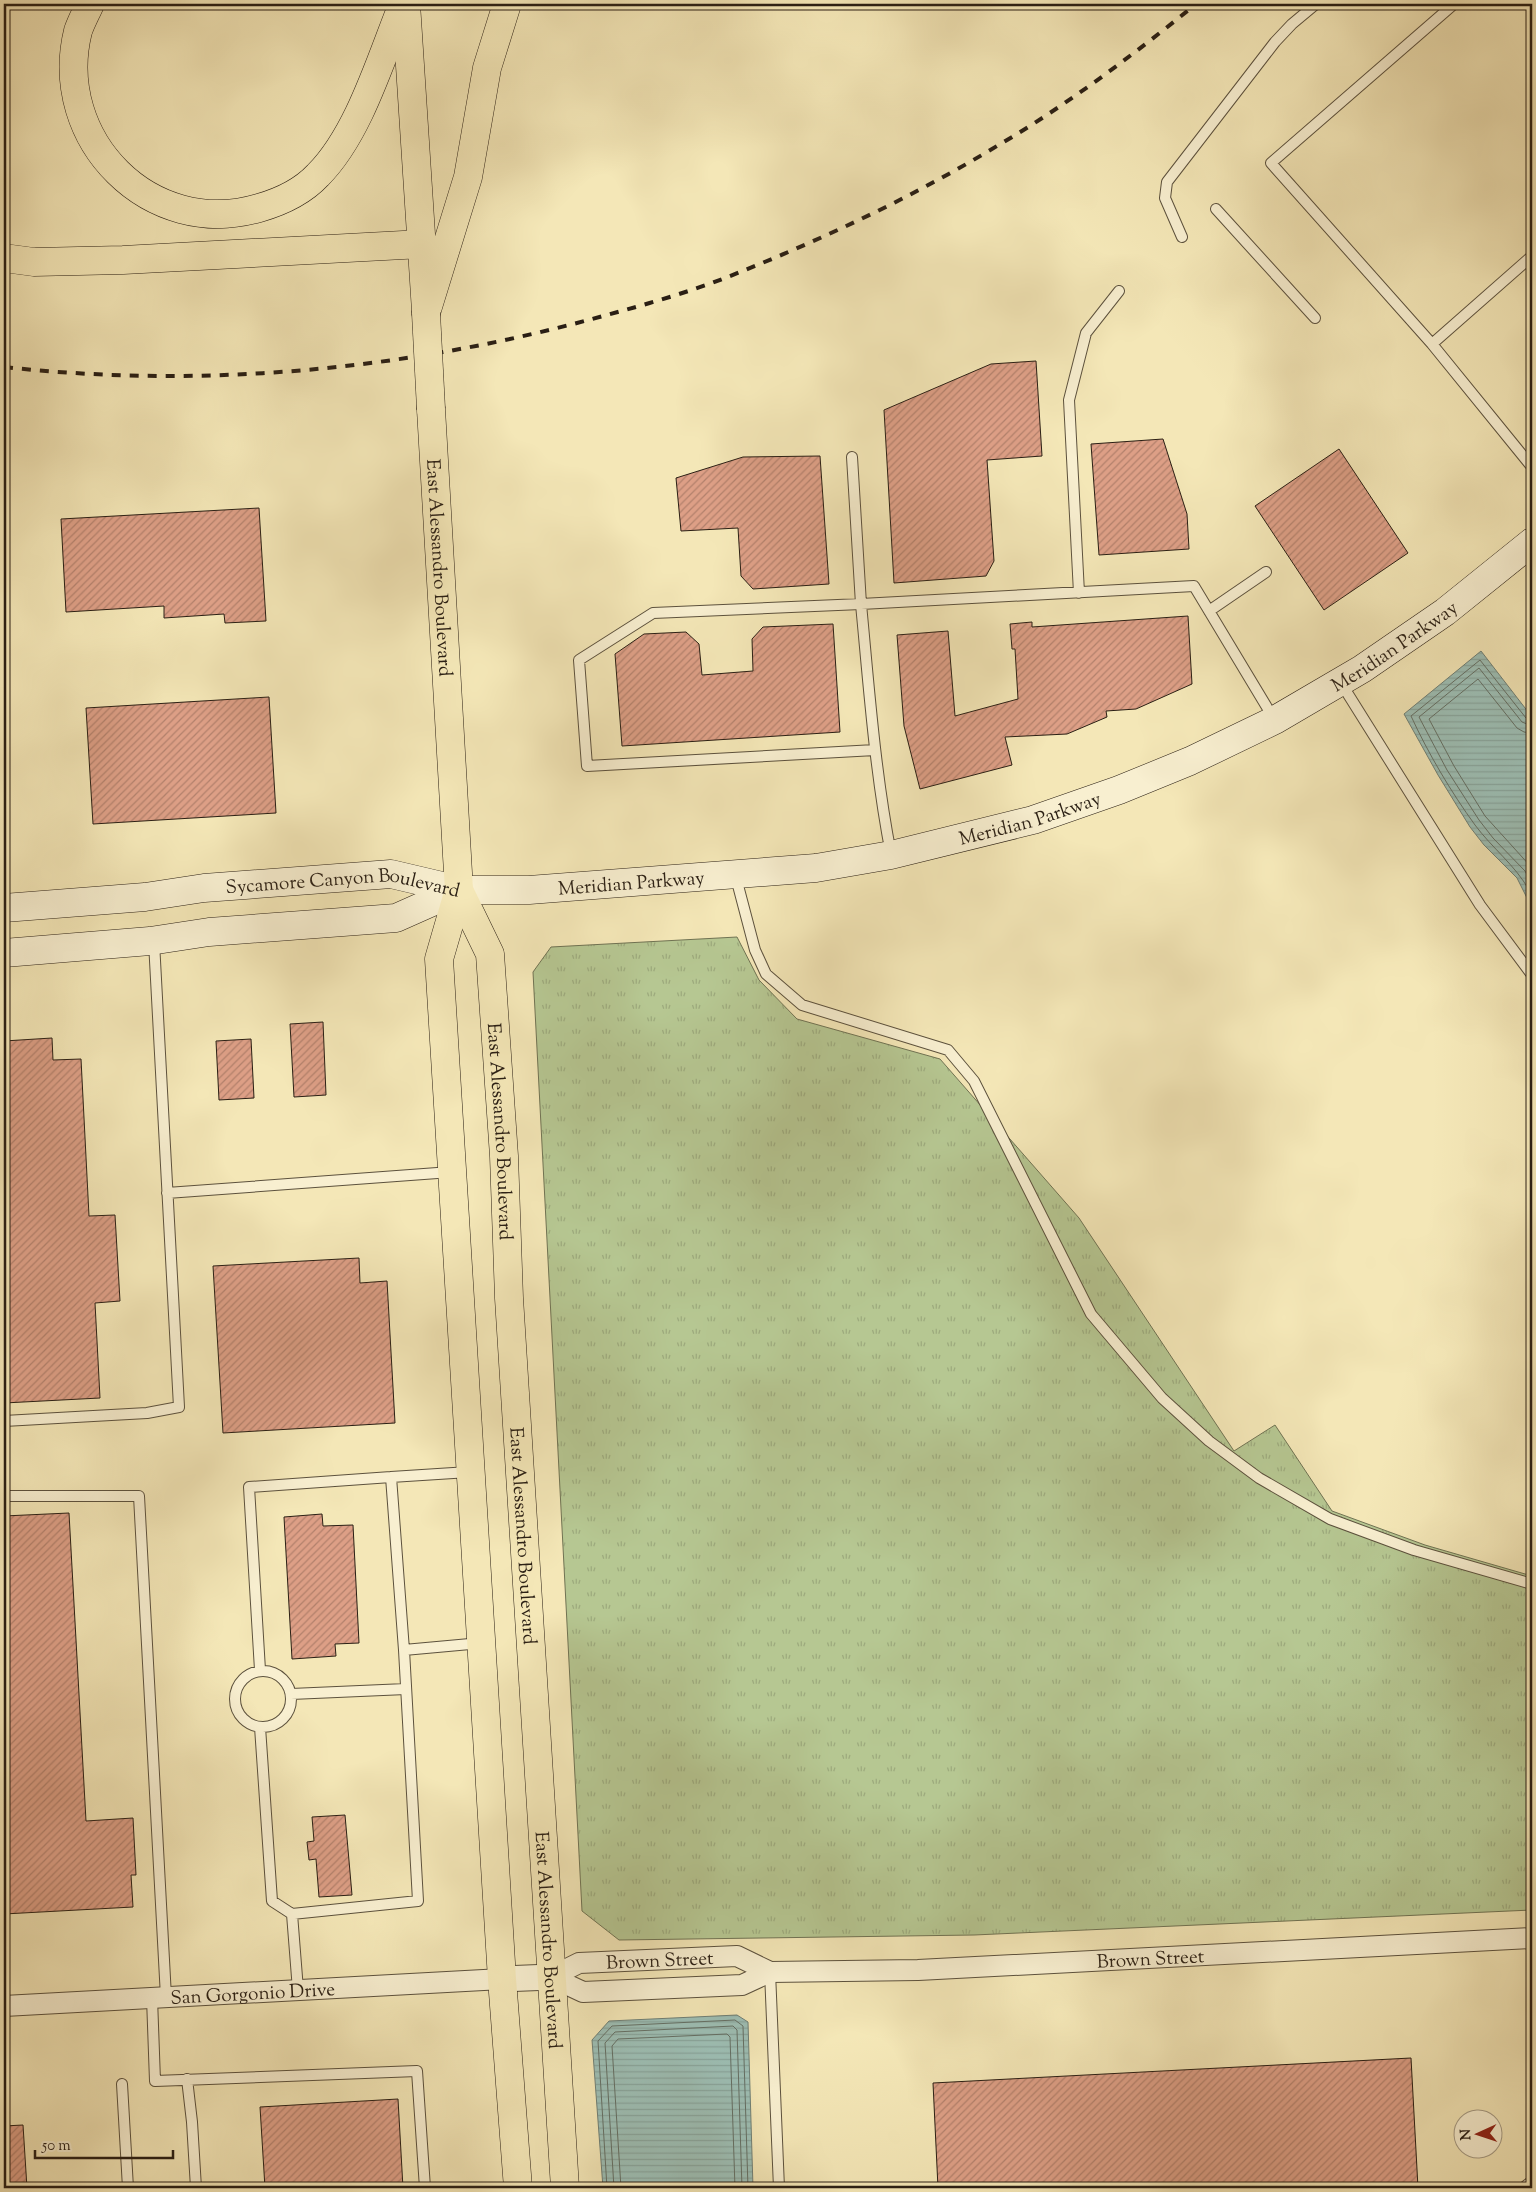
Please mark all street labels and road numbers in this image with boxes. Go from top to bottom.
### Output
street label: East Alessandro Boulevard [418,458,458,678]
street label: Meridian Parkway [1327,596,1465,700]
street label: Meridian Parkway [956,786,1106,854]
street label: Sycamore Canyon Boulevard [225,863,463,906]
street label: Meridian Parkway [557,866,706,904]
street label: East Alessandro Boulevard [479,1022,518,1241]
street label: East Alessandro Boulevard [501,1426,542,1646]
street label: East Alessandro Boulevard [527,1831,567,2050]
street label: Brown Street [1096,1944,1205,1977]
street label: Brown Street [605,1946,715,1978]
street label: San Gorgonio Drive [170,1977,336,2013]

